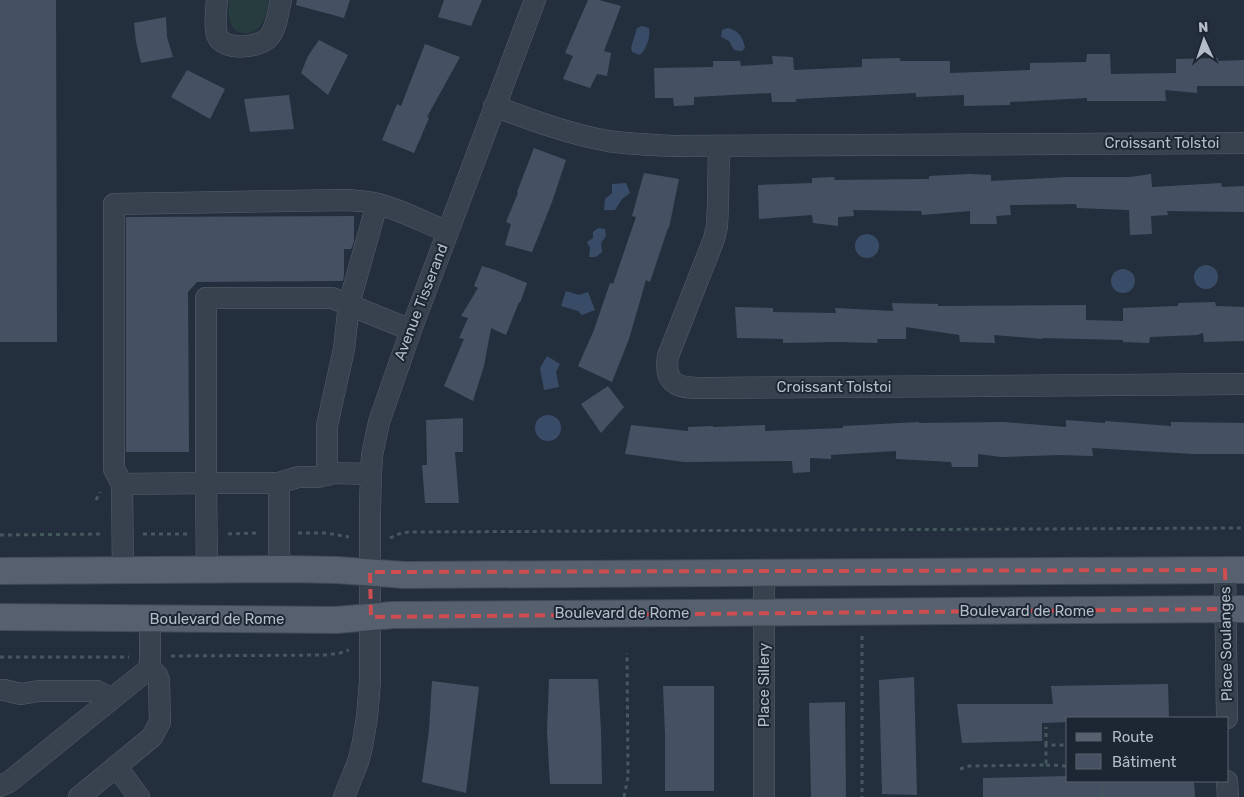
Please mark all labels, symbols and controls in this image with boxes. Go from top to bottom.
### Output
north arrow [1179,15,1229,65]
text: N [1198,19,1209,36]
street label: Croissant Tolstoi [1105,134,1219,152]
street label: Avenue Tisserand [390,241,452,363]
street label: Croissant Tolstoi [777,378,891,396]
street label: Place Soulanges [1216,586,1236,702]
street label: Boulevard de Rome [960,602,1094,620]
street label: Boulevard de Rome [555,604,689,622]
street label: Boulevard de Rome [150,610,284,628]
street label: Place Sillery [755,643,773,727]
legend [1066,717,1229,782]
text: Route [1112,728,1154,746]
text: Bâtiment [1112,753,1176,771]

